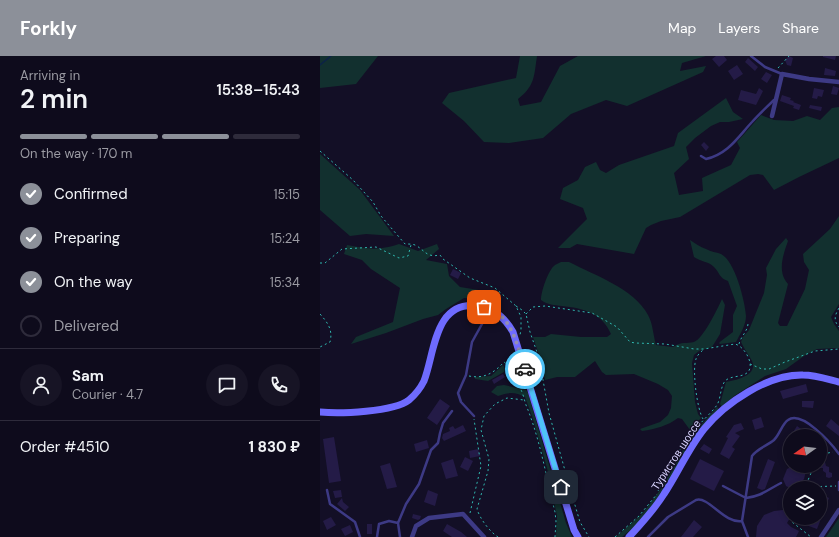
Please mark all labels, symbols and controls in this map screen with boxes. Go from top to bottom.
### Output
text: Forkly [20,16,77,41]
text: Map [668,19,696,37]
text: Layers [718,19,760,37]
text: Share [782,19,819,37]
text: Arriving in [20,67,80,84]
text: 15:38–15:43 [217,80,300,100]
text: 2 min [20,82,88,116]
text: On the way · 170 m [20,145,132,162]
icon: check [20,183,42,205]
text: Confirmed [54,184,128,204]
text: 15:15 [273,186,300,203]
icon: check [20,227,42,249]
text: Preparing [54,228,120,248]
text: 15:24 [270,230,300,247]
icon: check [20,271,42,293]
text: On the way [54,272,133,292]
text: 15:34 [270,274,300,291]
pin [467,290,501,324]
icon: bag [473,296,495,318]
text: Delivered [54,316,119,336]
courier [505,349,545,389]
icon: car [514,358,536,380]
button: person [20,364,62,406]
button: chat [206,364,248,406]
button: phone [258,364,300,406]
text: Sam [72,366,104,386]
text: Courier · 4.7 [72,386,143,403]
street label: Туристов шоссе [648,417,704,493]
north arrow [783,429,827,473]
map controls [783,429,827,525]
text: Order #4510 [20,437,110,457]
text: 1 830 ₽ [249,437,300,457]
pin [544,470,578,504]
icon: home [550,476,572,498]
button: layers [783,481,827,525]

